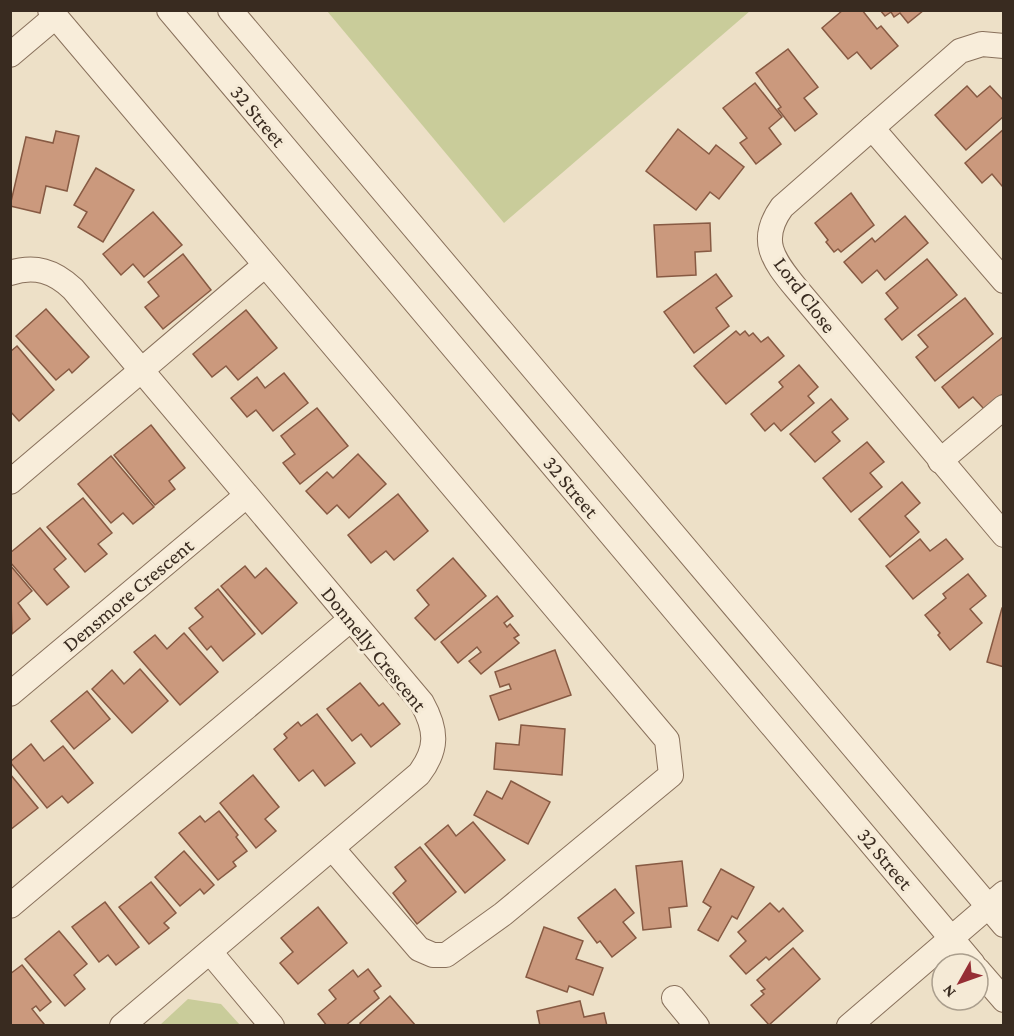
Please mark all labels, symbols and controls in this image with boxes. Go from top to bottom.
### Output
street label: 32 Street [225,80,291,152]
street label: Lord Close [769,252,841,338]
street label: 32 Street [538,451,604,523]
street label: Densmore Crescent [58,533,199,657]
street label: Donnelly Crescent [316,582,432,717]
street label: 32 Street [852,823,918,895]
north arrow [930,952,990,1012]
text: N [939,982,959,1001]

